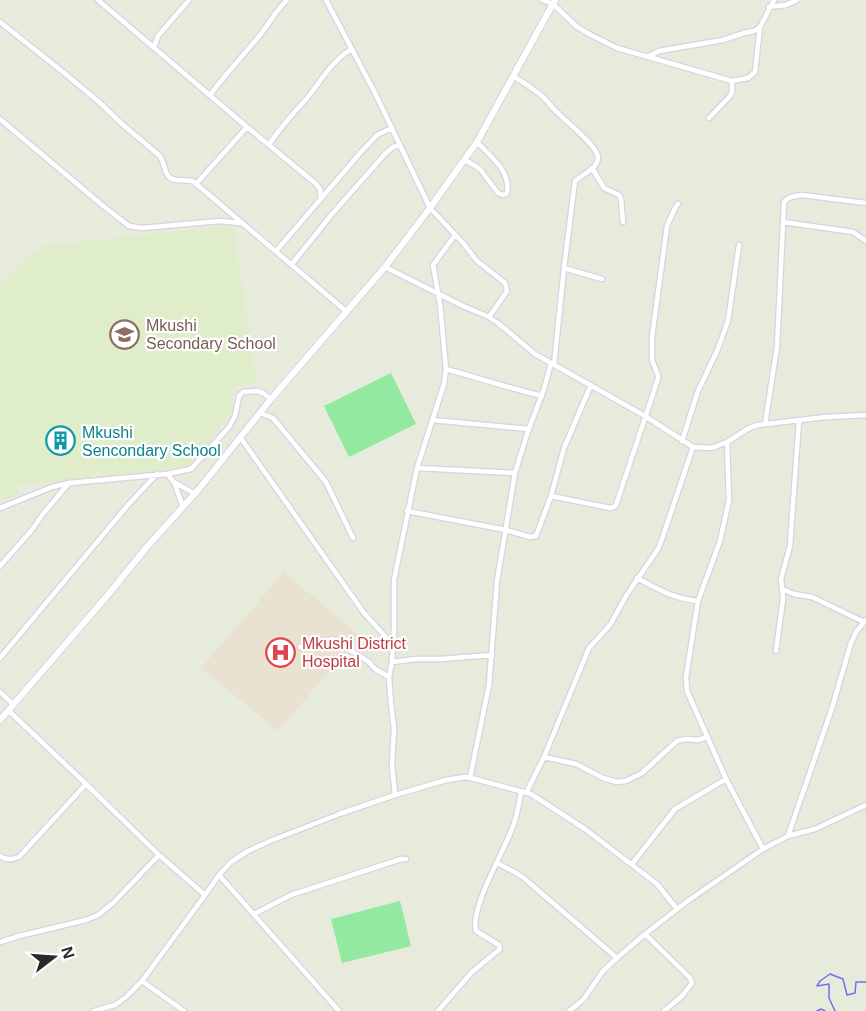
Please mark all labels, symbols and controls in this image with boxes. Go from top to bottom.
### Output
place label: Mkushi Secondary School [146,317,276,352]
school or university icon: Mkushi Secondary School [109,318,141,350]
place label: Mkushi Sencondary School [82,424,221,459]
building icon: Mkushi Sencondary School [45,425,77,457]
place label: Mkushi District Hospital [302,635,407,670]
hospital icon: Mkushi District Hospital [265,636,297,668]
north arrow [24,927,84,987]
text: N [58,945,78,961]

